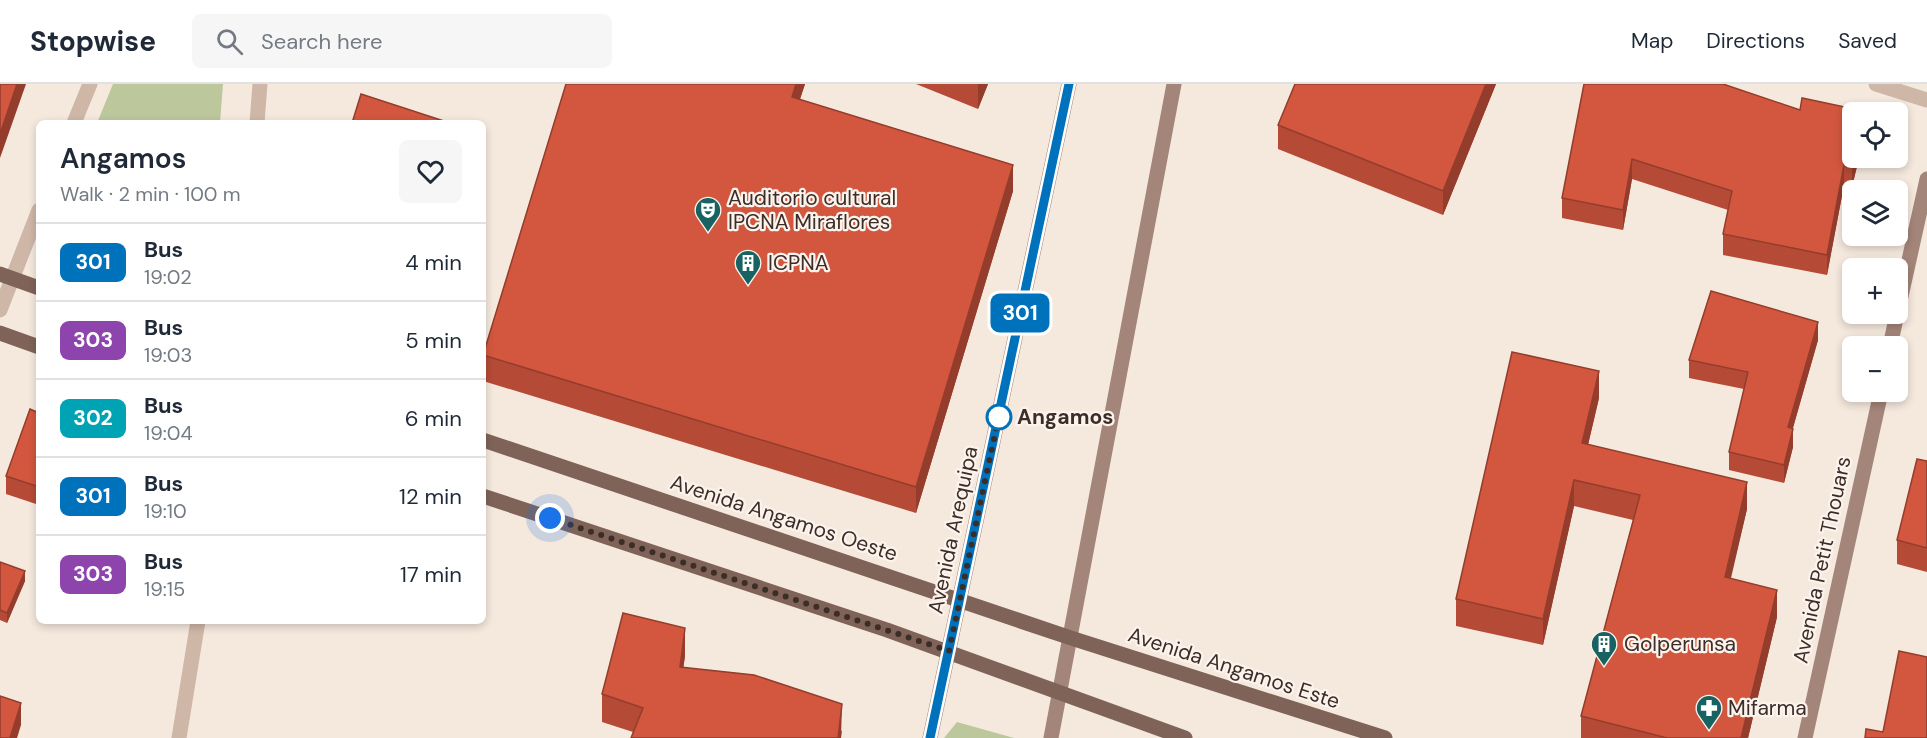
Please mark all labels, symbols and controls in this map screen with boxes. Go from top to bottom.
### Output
search box [192,14,612,68]
text: Stopwise [30,23,156,60]
icon: search [213,25,246,58]
text: Search here [261,27,382,56]
text: Map [1631,27,1673,55]
text: Directions [1706,27,1805,55]
text: Saved [1838,27,1897,55]
map controls [1842,102,1908,402]
button: locate [1842,102,1908,168]
text: Angamos [60,140,186,177]
button: heart [399,140,462,203]
button: layers [1842,180,1908,246]
text: Walk · 2 min · 100 m [60,181,241,207]
place label: Auditorio cultural IPCNA Miraflores [728,184,896,236]
theatre icon: Auditorio cultural IPCNA Miraflores [693,195,723,233]
text: Bus [144,235,183,264]
text: 301 [75,248,111,276]
text: 4 min [405,248,462,277]
building icon: ICPNA [733,248,763,286]
place label: ICPNA [768,249,829,277]
button: + [1842,258,1908,324]
text: 19:02 [144,264,192,290]
line badge: 301 [986,294,1054,332]
text: 301 [1002,299,1038,327]
text: Bus [144,313,183,342]
text: 303 [73,326,113,354]
text: 5 min [405,326,462,355]
button: − [1842,336,1908,402]
text: 19:03 [144,342,192,368]
text: Bus [144,391,183,420]
place label: Angamos [1017,403,1113,431]
text: 302 [73,404,113,432]
text: 6 min [405,404,462,433]
marker: Angamos [986,404,1012,430]
text: 19:04 [144,420,193,446]
street label: Avenida Arequipa [922,444,984,616]
street label: Avenida Petit Thouars [1786,454,1858,666]
street label: Avenida Angamos Oeste [667,468,901,568]
text: Bus [144,469,183,498]
text: 301 [75,482,111,510]
text: 12 min [399,482,462,511]
text: 19:10 [144,498,187,524]
your location [535,503,565,533]
text: Bus [144,547,183,576]
text: 303 [73,560,113,588]
text: 17 min [400,560,462,589]
text: 19:15 [144,576,185,602]
street label: Avenida Angamos Este [1125,621,1343,715]
building icon: Golperunsa [1589,629,1619,667]
place label: Golperunsa [1624,630,1736,658]
pharmacy icon: Mifarma [1694,693,1724,731]
place label: Mifarma [1728,694,1807,722]

